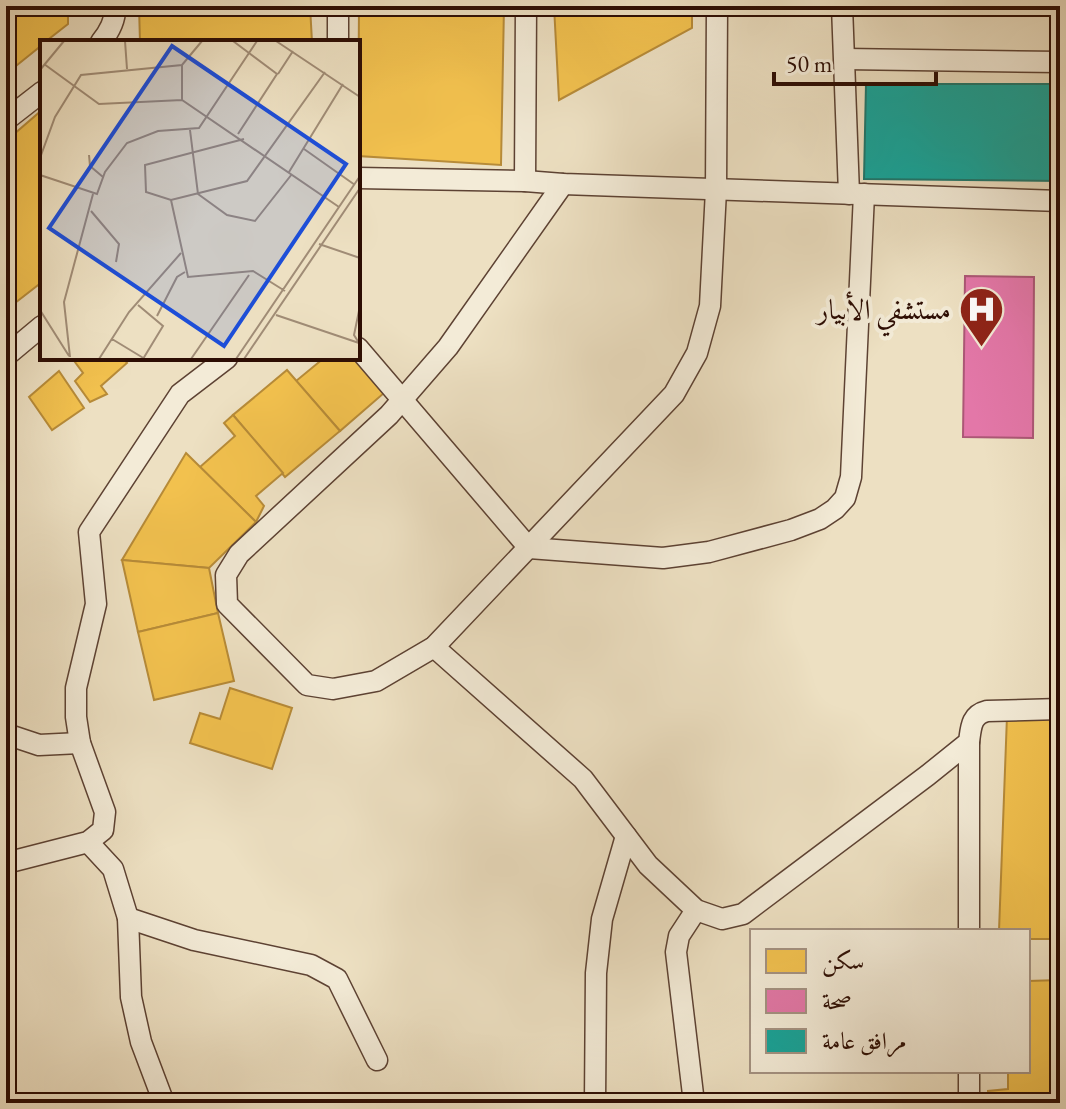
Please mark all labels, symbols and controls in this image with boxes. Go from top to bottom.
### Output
scale bar [774,36,936,86]
inset map [40,40,360,360]
text: 50 m [786,48,833,79]
hospital icon: مستشفي الأبيار [958,285,1006,348]
place label: مستشفي الأبيار [814,291,951,337]
legend [750,929,1030,1073]
text: سكن [822,945,865,977]
text: صحة [822,985,852,1016]
text: مرافق عامة [822,1025,907,1058]

